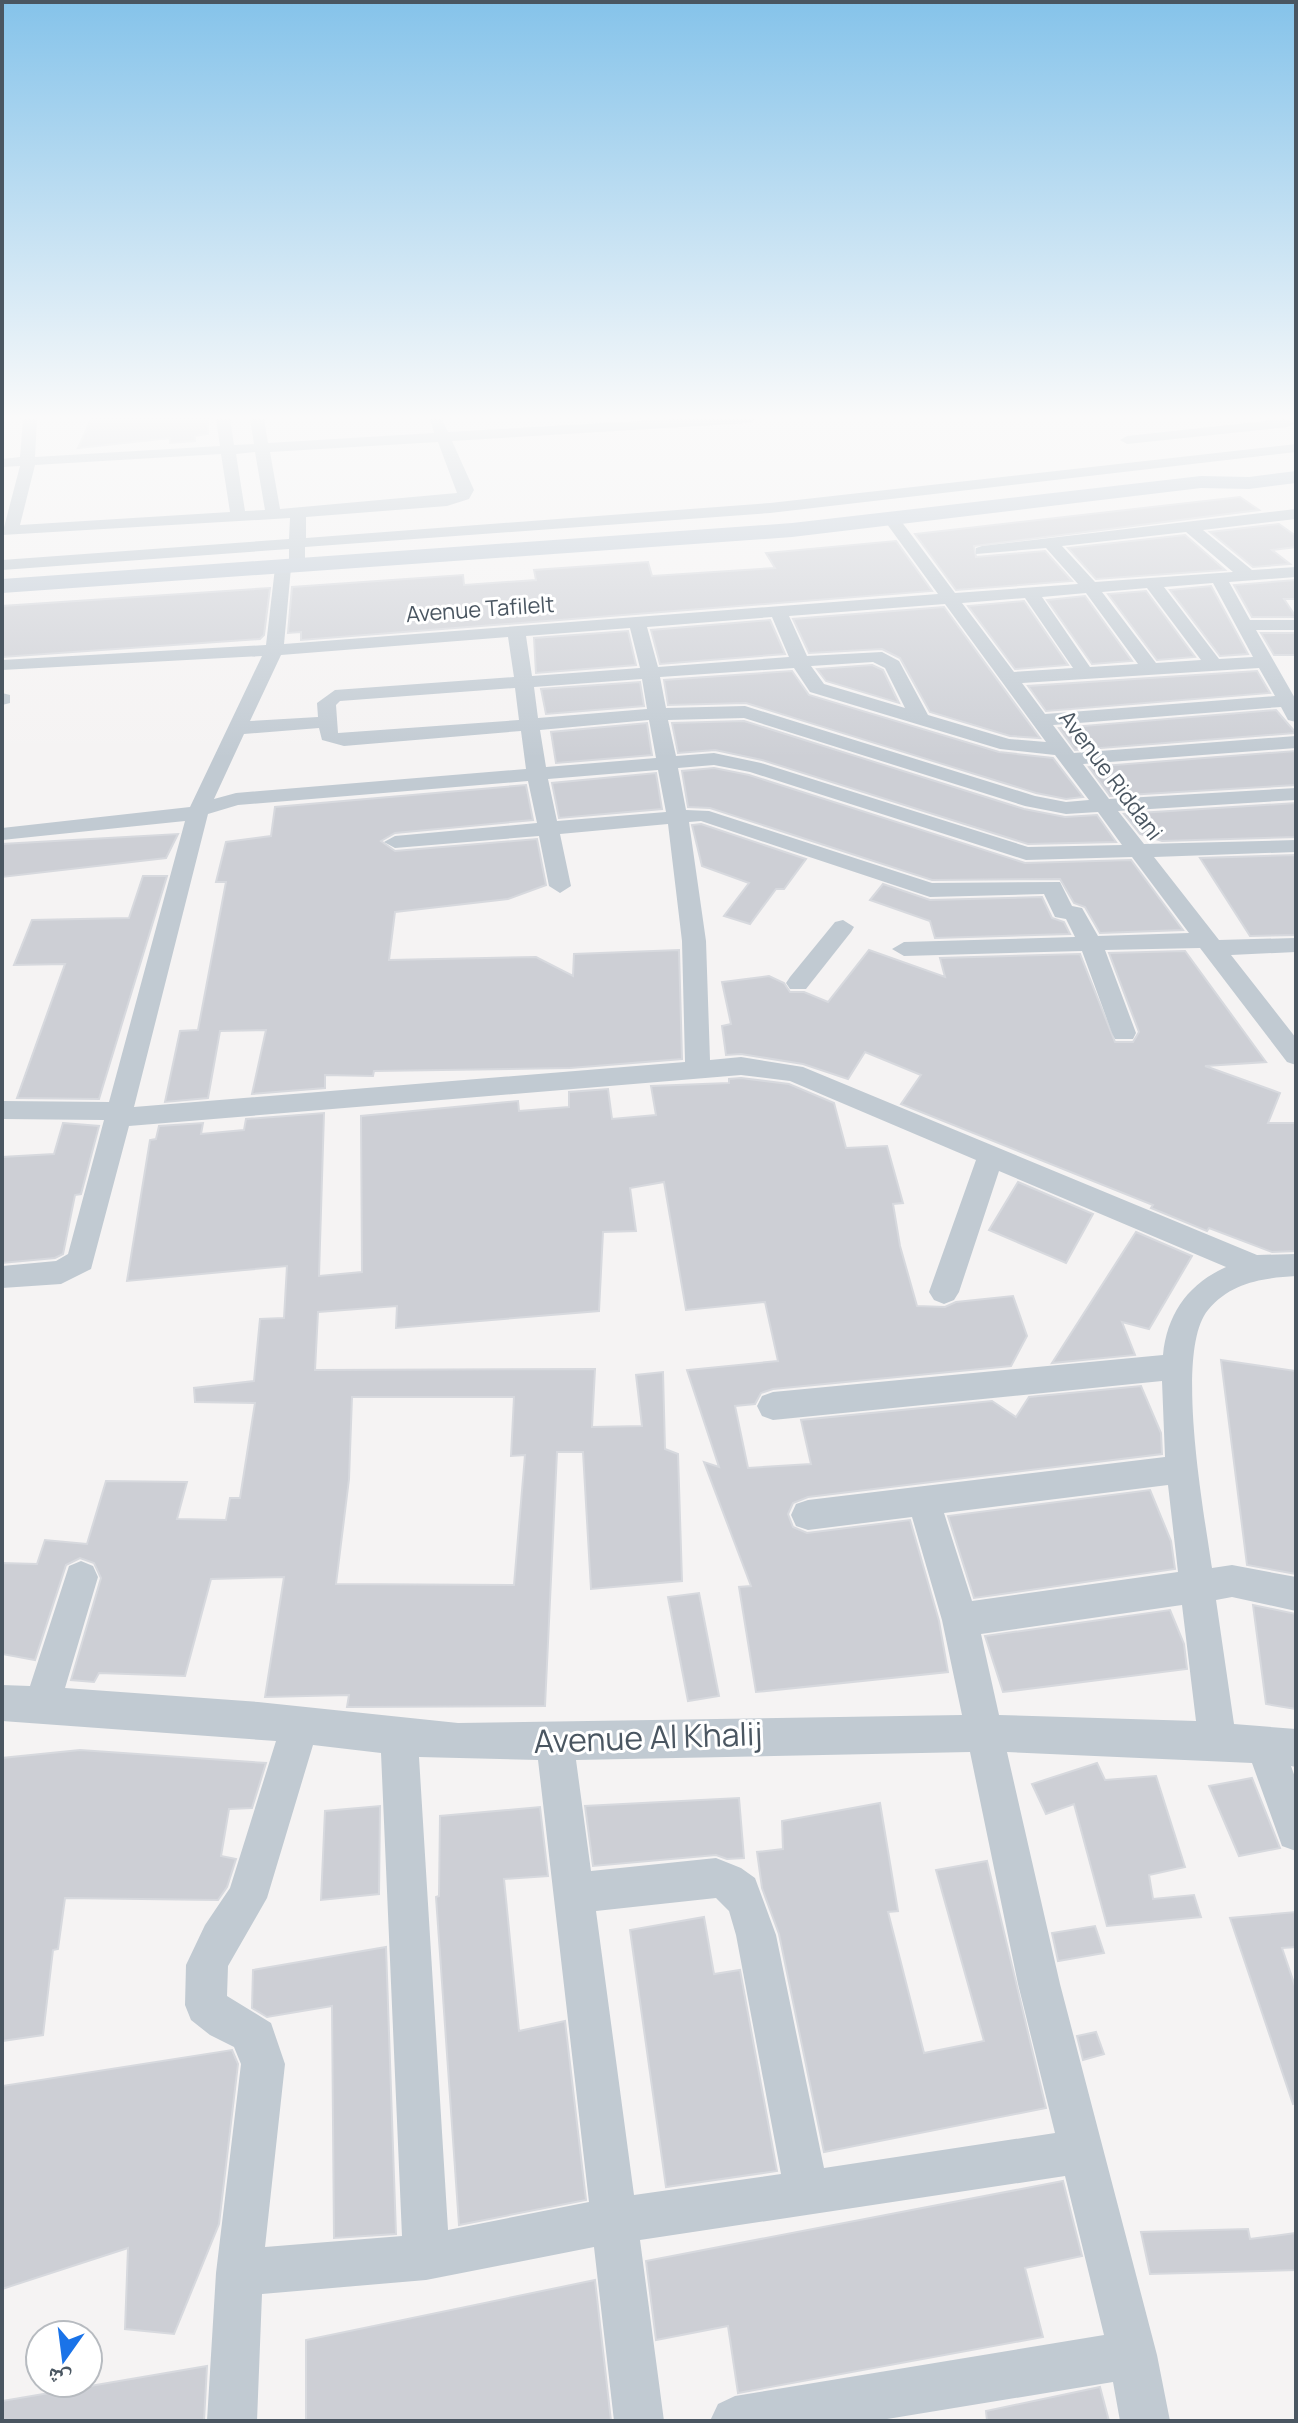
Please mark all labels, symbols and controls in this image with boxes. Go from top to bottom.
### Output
street label: Avenue Tafilelt [405,589,555,629]
street label: Avenue Riddani [1052,704,1170,846]
street label: Avenue Al Khalij [533,1711,763,1763]
north arrow [24,2319,104,2399]
text: ش [44,2361,74,2396]

